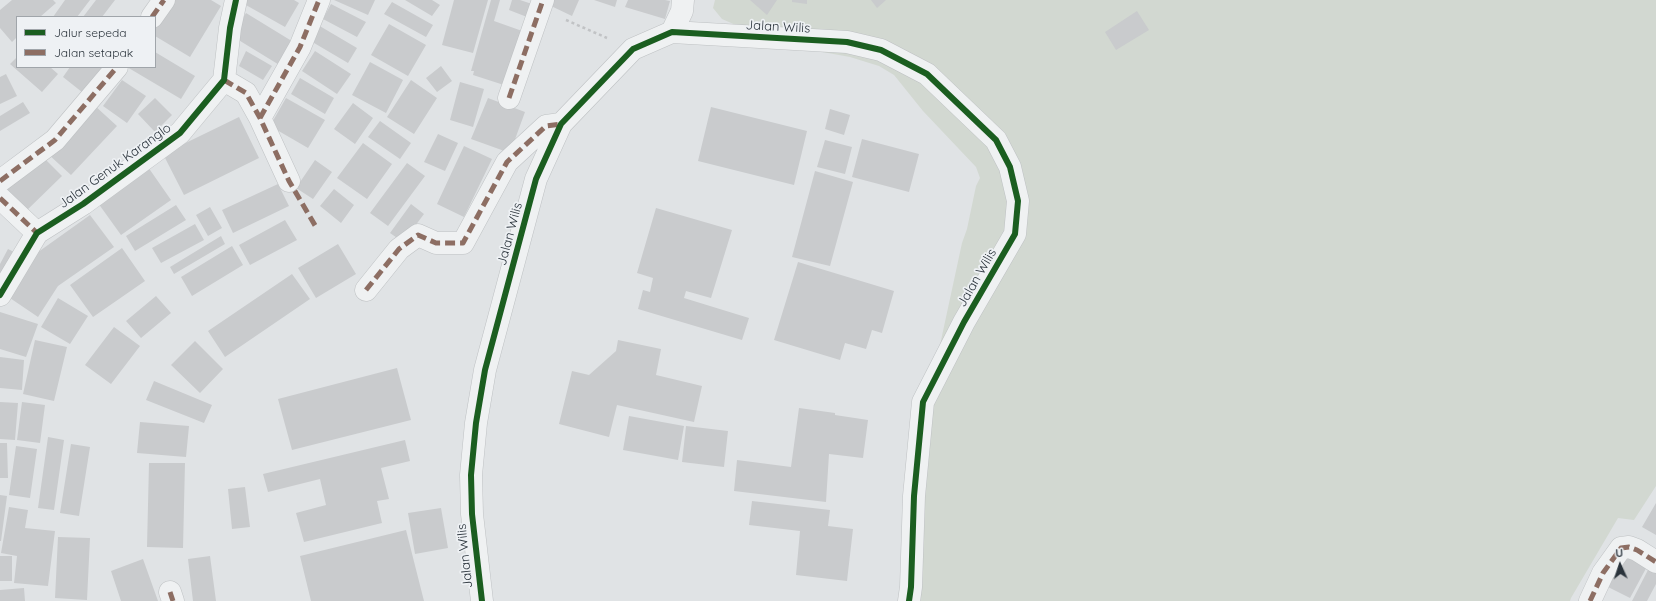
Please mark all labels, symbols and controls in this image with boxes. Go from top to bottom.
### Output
legend [16,16,156,68]
street label: Jalan Wilis [745,18,811,36]
text: Jalur sepeda [54,25,127,40]
text: Jalan setapak [54,45,133,60]
street label: Jalan Genuk Karanglo [56,120,174,212]
street label: Jalan Wilis [494,201,526,267]
street label: Jalan Wilis [954,246,1000,310]
street label: Jalan Wilis [454,523,476,589]
north arrow [1600,545,1640,585]
text: U [1615,546,1624,560]

